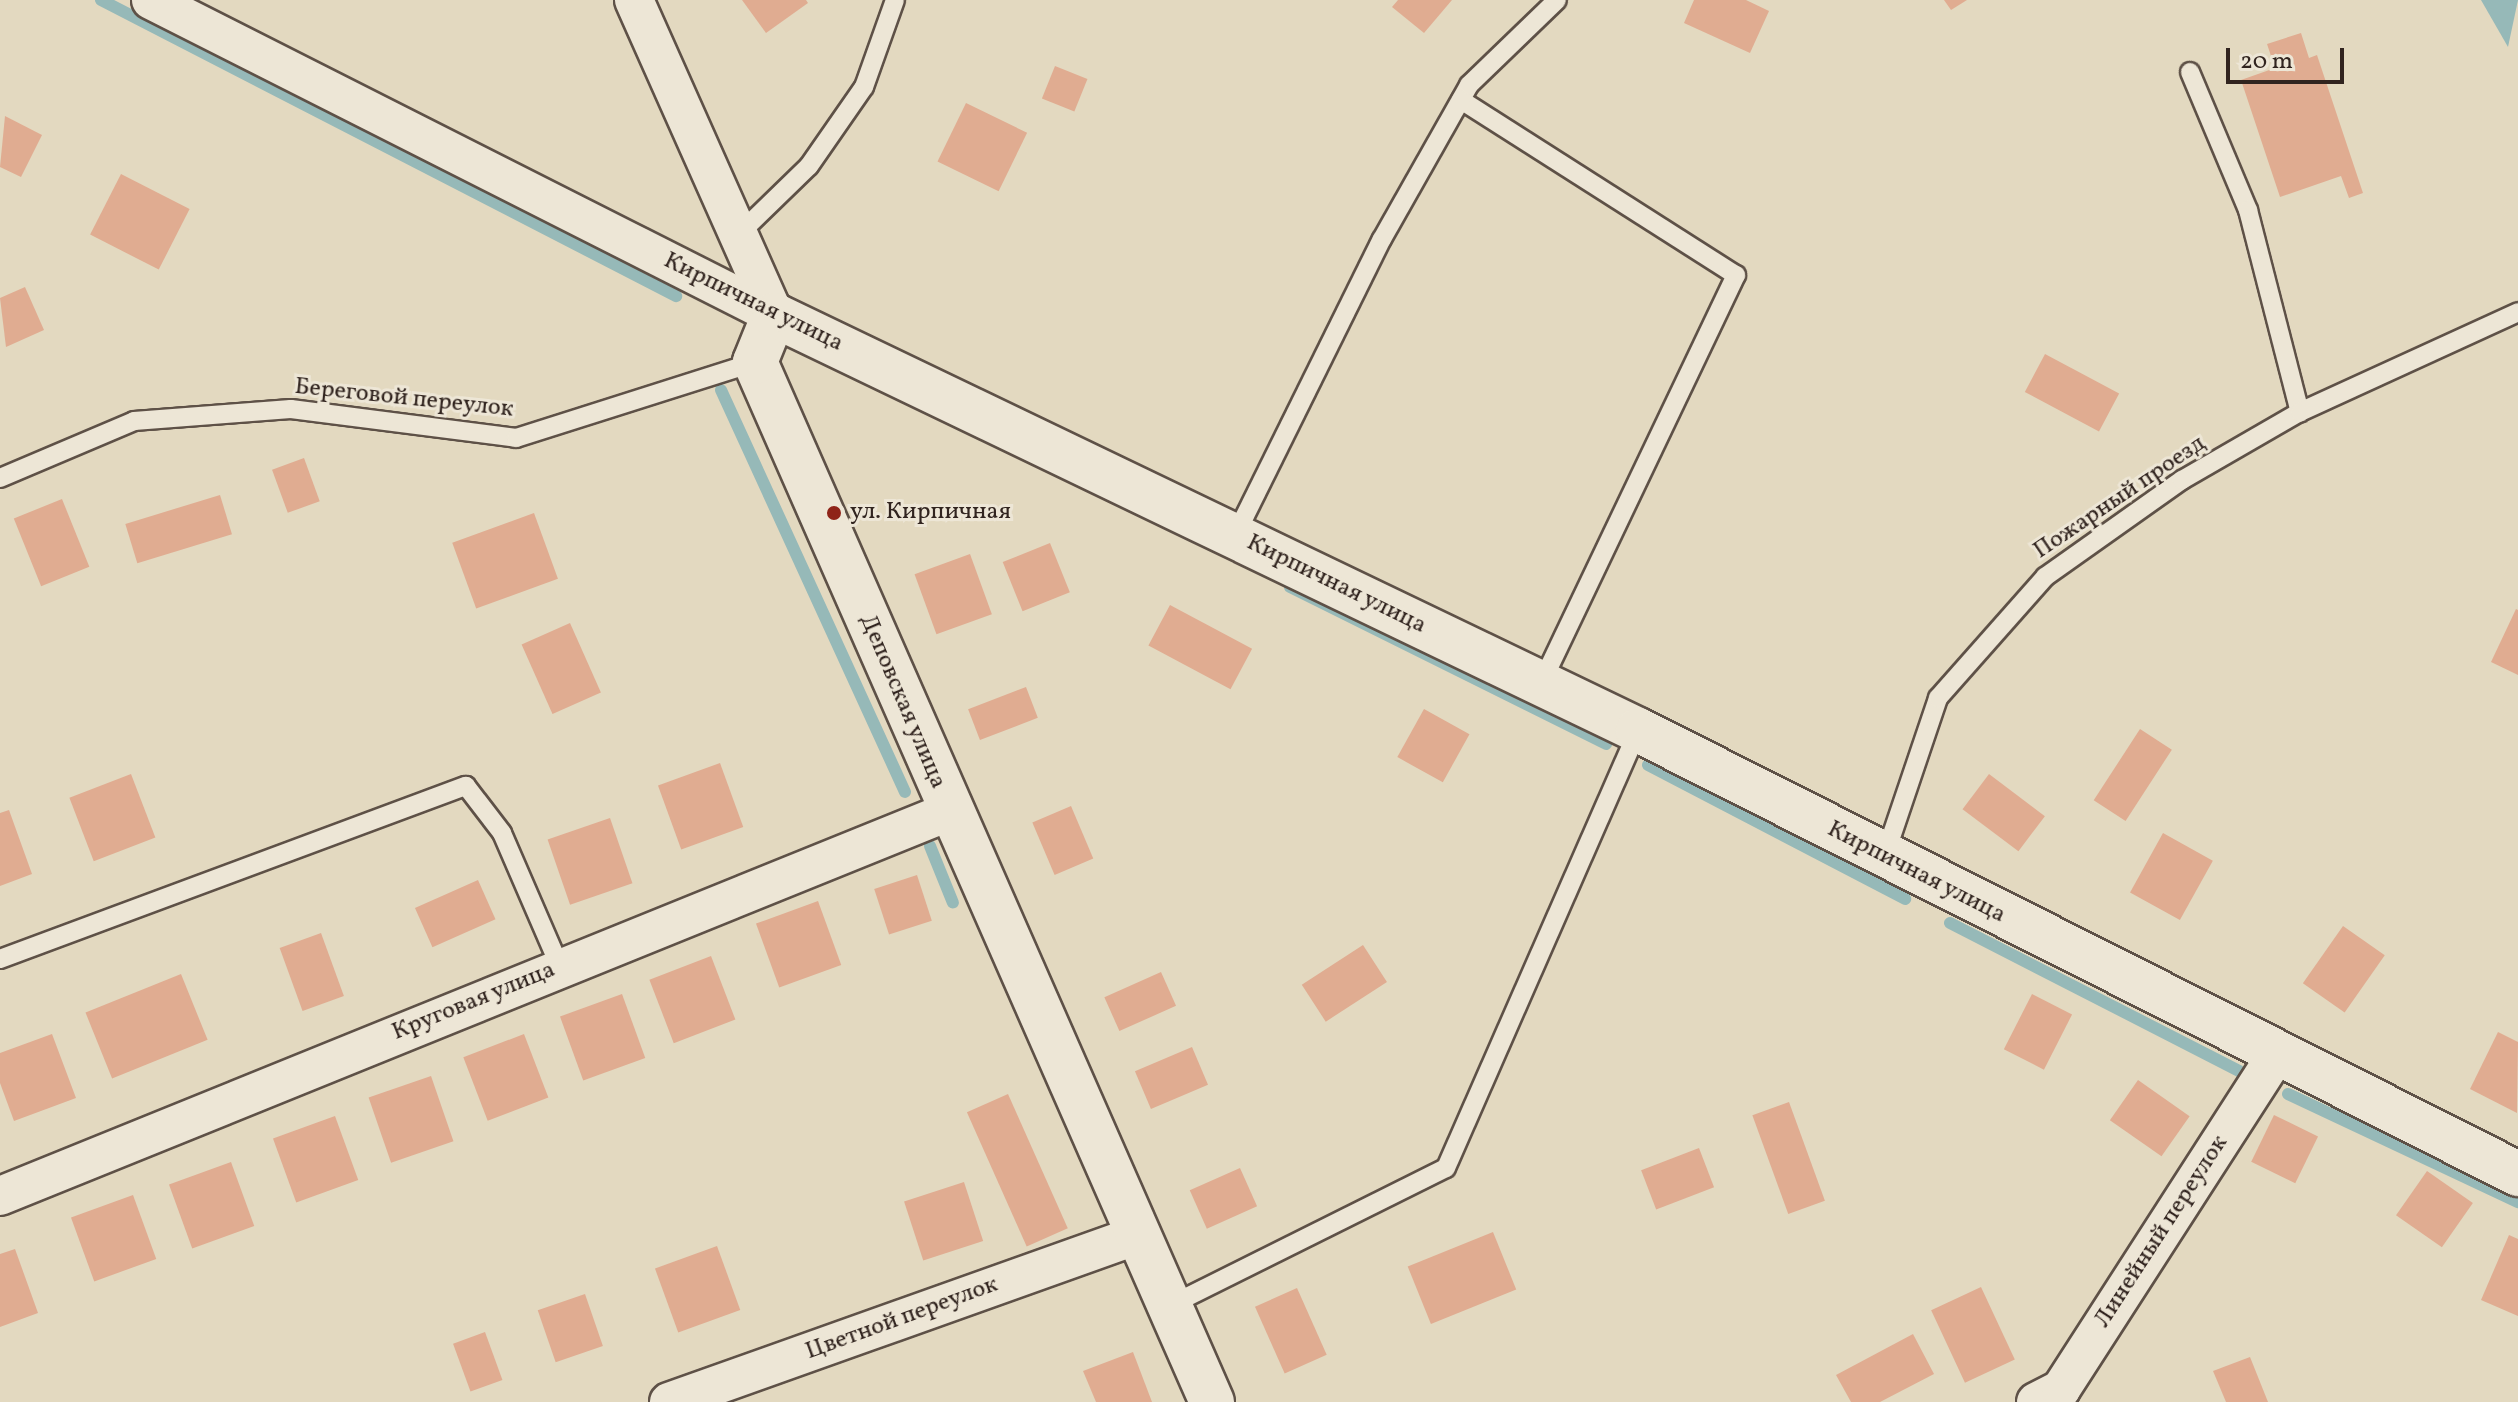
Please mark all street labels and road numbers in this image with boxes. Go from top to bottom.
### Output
street label: Кирпичная улица [658,247,848,359]
street label: Береговой переулок [293,373,515,425]
street label: Пожарный проезд [2029,430,2211,566]
street label: Кирпичная улица [1241,529,1431,641]
street label: Деповская улица [852,610,952,794]
street label: Кирпичная улица [1822,815,2010,931]
street label: Круговая улица [388,956,560,1048]
street label: Линейный переулок [2089,1130,2235,1334]
street label: Цветной переулок [802,1271,1002,1367]

